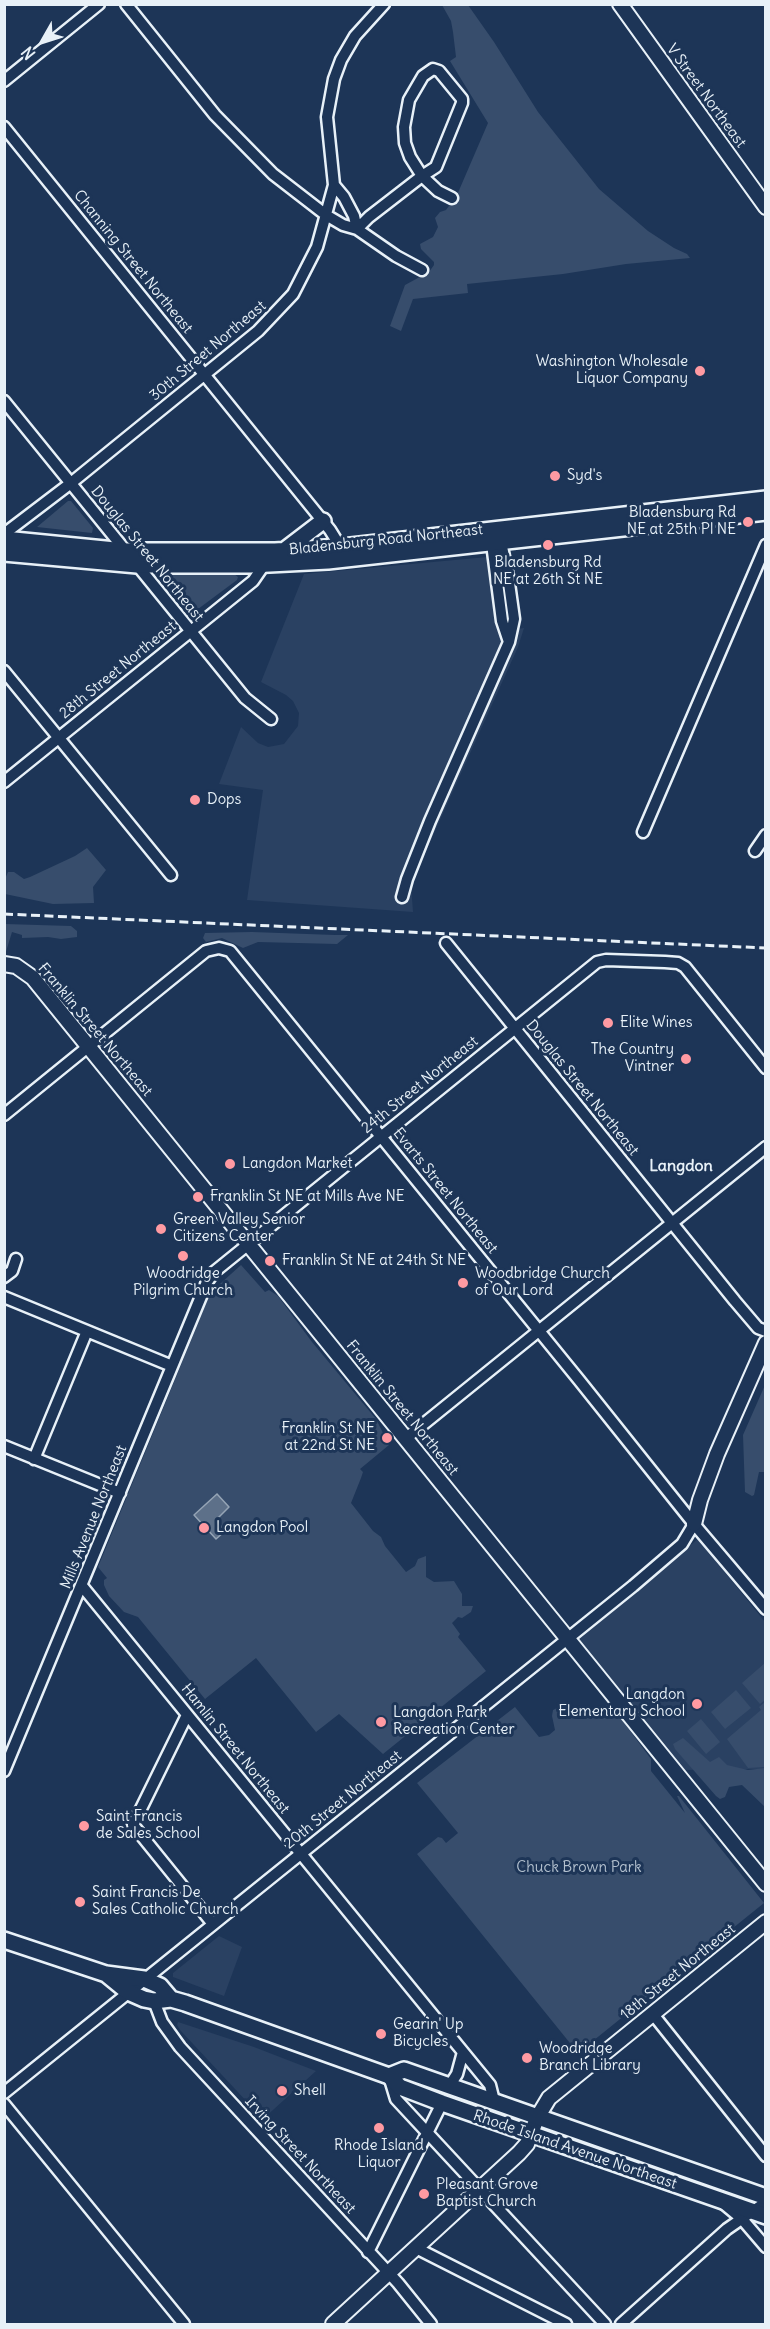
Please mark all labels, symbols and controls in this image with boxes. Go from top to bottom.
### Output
north arrow [12,12,72,72]
street label: V Street Northeast [662,41,750,151]
text: N [17,43,39,64]
street label: Channing Street Northeast [70,187,196,337]
street label: 30th Street Northeast [146,297,270,405]
place label: Washington Wholesale Liquor Company [536,353,688,388]
marker: Washington Wholesale Liquor Company [693,364,707,378]
place label: Syd's [567,467,602,485]
marker: Syd's [548,469,562,483]
street label: Douglas Street Northeast [87,483,207,625]
place label: Bladensburg Rd NE at 25th Pl NE [627,504,736,539]
marker: Bladensburg Rd NE at 25th Pl NE [741,515,755,529]
street label: Bladensburg Road Northeast [288,521,484,559]
marker: Bladensburg Rd NE at 26th St NE [541,538,555,552]
place label: Bladensburg Rd NE at 26th St NE [493,554,603,589]
street label: 28th Street Northeast [56,617,180,723]
place label: Dops [207,791,241,809]
marker: Dops [188,793,202,807]
street label: Franklin Street Northeast [34,960,156,1100]
place label: Elite Wines [620,1014,693,1032]
marker: Elite Wines [601,1016,615,1030]
street label: Douglas Street Northeast [522,1017,642,1159]
street label: 24th Street Northeast [358,1033,482,1137]
place label: The Country Vintner [591,1041,674,1076]
marker: The Country Vintner [679,1052,693,1066]
street label: Evarts Street Northeast [389,1124,501,1258]
place label: Langdon Market [242,1155,353,1173]
district label: Langdon [649,1156,713,1176]
marker: Langdon Market [223,1157,237,1171]
place label: Franklin St NE at Mills Ave NE [210,1188,405,1206]
marker: Franklin St NE at Mills Ave NE [191,1190,205,1204]
place label: Green Valley Senior Citizens Center [173,1211,305,1246]
marker: Green Valley Senior Citizens Center [154,1222,168,1236]
marker: Woodridge Pilgrim Church [176,1249,190,1263]
place label: Franklin St NE at 24th St NE [282,1252,466,1270]
marker: Franklin St NE at 24th St NE [263,1254,277,1268]
place label: Woodridge Pilgrim Church [133,1265,233,1300]
place label: Woodbridge Church of Our Lord [475,1265,610,1300]
marker: Woodbridge Church of Our Lord [456,1276,470,1290]
street label: Franklin Street Northeast [342,1337,462,1479]
place label: Franklin St NE at 22nd St NE [281,1420,375,1455]
marker: Franklin St NE at 22nd St NE [380,1431,394,1445]
street label: Mills Avenue Northeast [57,1442,131,1592]
place label: Langdon Pool [216,1519,308,1537]
marker: Langdon Pool [197,1521,211,1535]
street label: Hamlin Street Northeast [177,1680,293,1818]
place label: Langdon Elementary School [558,1686,685,1721]
marker: Langdon Elementary School [690,1697,704,1711]
place label: Langdon Park Recreation Center [393,1704,515,1739]
marker: Langdon Park Recreation Center [374,1715,388,1729]
street label: 20th Street Northeast [281,1747,405,1853]
place label: Saint Francis de Sales School [96,1808,200,1843]
marker: Saint Francis de Sales School [77,1819,91,1833]
park label: Chuck Brown Park [516,1859,642,1877]
place label: Saint Francis De Sales Catholic Church [92,1884,239,1919]
marker: Saint Francis De Sales Catholic Church [73,1895,87,1909]
street label: 18th Street Northeast [617,1920,739,2024]
place label: Gearin' Up Bicycles [393,2016,464,2051]
marker: Gearin' Up Bicycles [374,2027,388,2041]
place label: Woodridge Branch Library [539,2040,641,2075]
marker: Woodridge Branch Library [520,2051,534,2065]
place label: Shell [294,2082,326,2100]
marker: Shell [275,2084,289,2098]
street label: Irving Street Northeast [241,2092,359,2218]
street label: Rhode Island Avenue Northeast [471,2107,679,2193]
marker: Rhode Island Liquor [372,2121,386,2135]
place label: Rhode Island Liquor [334,2137,424,2172]
place label: Pleasant Grove Baptist Church [436,2176,538,2211]
marker: Pleasant Grove Baptist Church [417,2187,431,2201]

